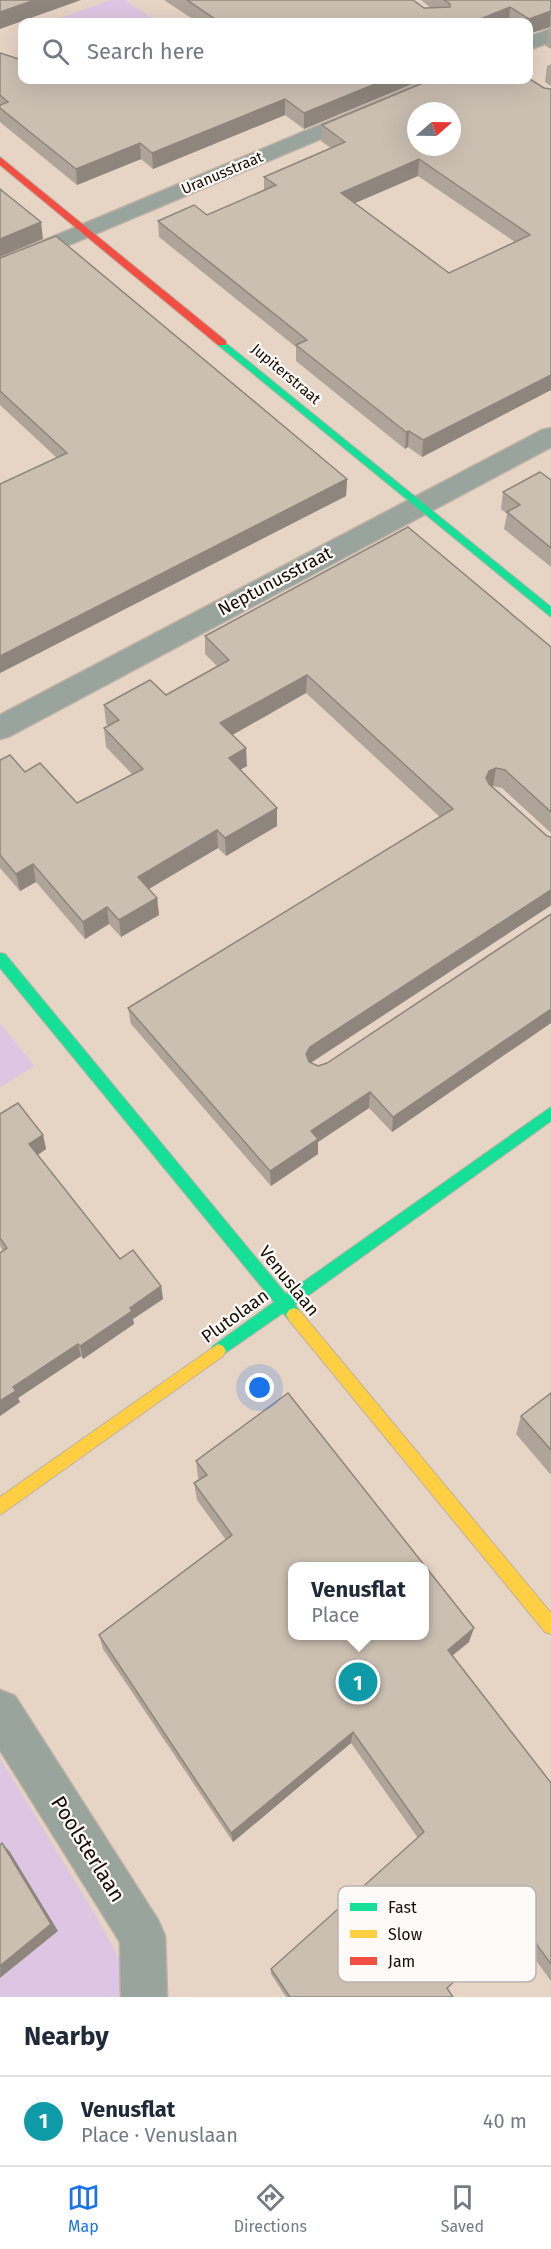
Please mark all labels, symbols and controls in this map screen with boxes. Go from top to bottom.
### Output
search box [18,18,533,84]
icon: search [39,35,72,68]
text: Search here [87,38,205,65]
north arrow [407,102,461,156]
street label: Uranusstraat [178,147,266,198]
street label: Jupiterstraat [248,340,325,408]
street label: Neptunusstraat [214,541,336,620]
street label: Venuslaan [254,1241,324,1321]
street label: Plutolaan [197,1284,273,1348]
your location [245,1373,274,1402]
popup [288,1562,429,1640]
text: Venusflat [311,1576,406,1603]
text: Place [311,1603,359,1627]
pin: 1 [338,1660,378,1704]
street label: Poolsterlaan [45,1791,131,1907]
legend [338,1886,536,1982]
text: Fast [388,1898,417,1917]
text: Slow [388,1925,423,1944]
text: Jam [388,1952,415,1971]
text: Nearby [24,2021,109,2052]
text: Venusflat [81,2096,175,2123]
text: 1 [39,2109,48,2133]
text: 40 m [483,2109,527,2133]
text: Place · Venuslaan [81,2123,238,2147]
tab: Map [67,2181,100,2236]
tab: Directions [234,2181,307,2236]
tab: Saved [441,2181,484,2236]

